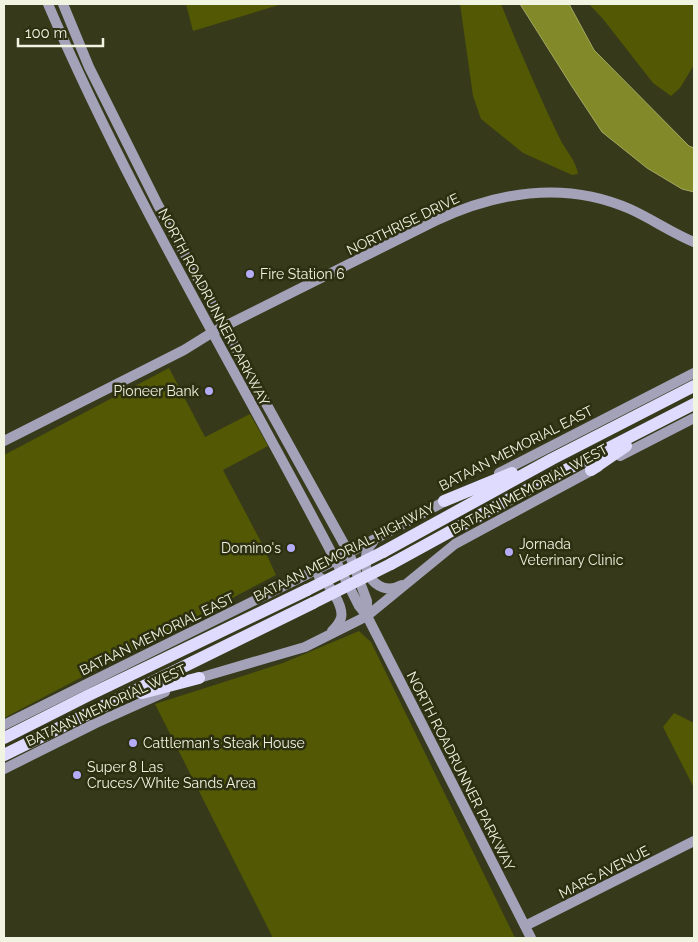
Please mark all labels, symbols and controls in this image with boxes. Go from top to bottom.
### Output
scale bar [18,15,102,47]
text: 100 m [25,24,67,42]
street label: NORTHRISE DRIVE [344,190,462,258]
street label: NORTH ROADRUNNER PARKWAY [155,206,273,408]
place label: Fire Station 6 [260,266,345,282]
marker: Fire Station 6 [244,268,256,280]
place label: Pioneer Bank [114,383,200,399]
marker: Pioneer Bank [203,385,215,397]
street label: BATAAN MEMORIAL EAST [436,402,596,494]
street label: BATAAN MEMORIAL WEST [448,441,610,537]
street label: BATAAN MEMORIAL HIGHWAY [251,499,437,605]
place label: Jornada Veterinary Clinic [519,536,624,568]
place label: Domino's [221,540,281,556]
marker: Domino's [285,542,297,554]
marker: Jornada Veterinary Clinic [503,546,515,558]
street label: BATAAN MEMORIAL EAST [77,589,237,679]
street label: BATAAN MEMORIAL WEST [23,661,189,749]
street label: NORTH ROADRUNNER PARKWAY [404,669,518,873]
place label: Cattleman's Steak House [143,735,305,751]
marker: Cattleman's Steak House [127,737,139,749]
place label: Super 8 Las Cruces/White Sands Area [87,759,256,791]
marker: Super 8 Las Cruces/White Sands Area [71,769,83,781]
street label: MARS AVENUE [556,842,652,902]

